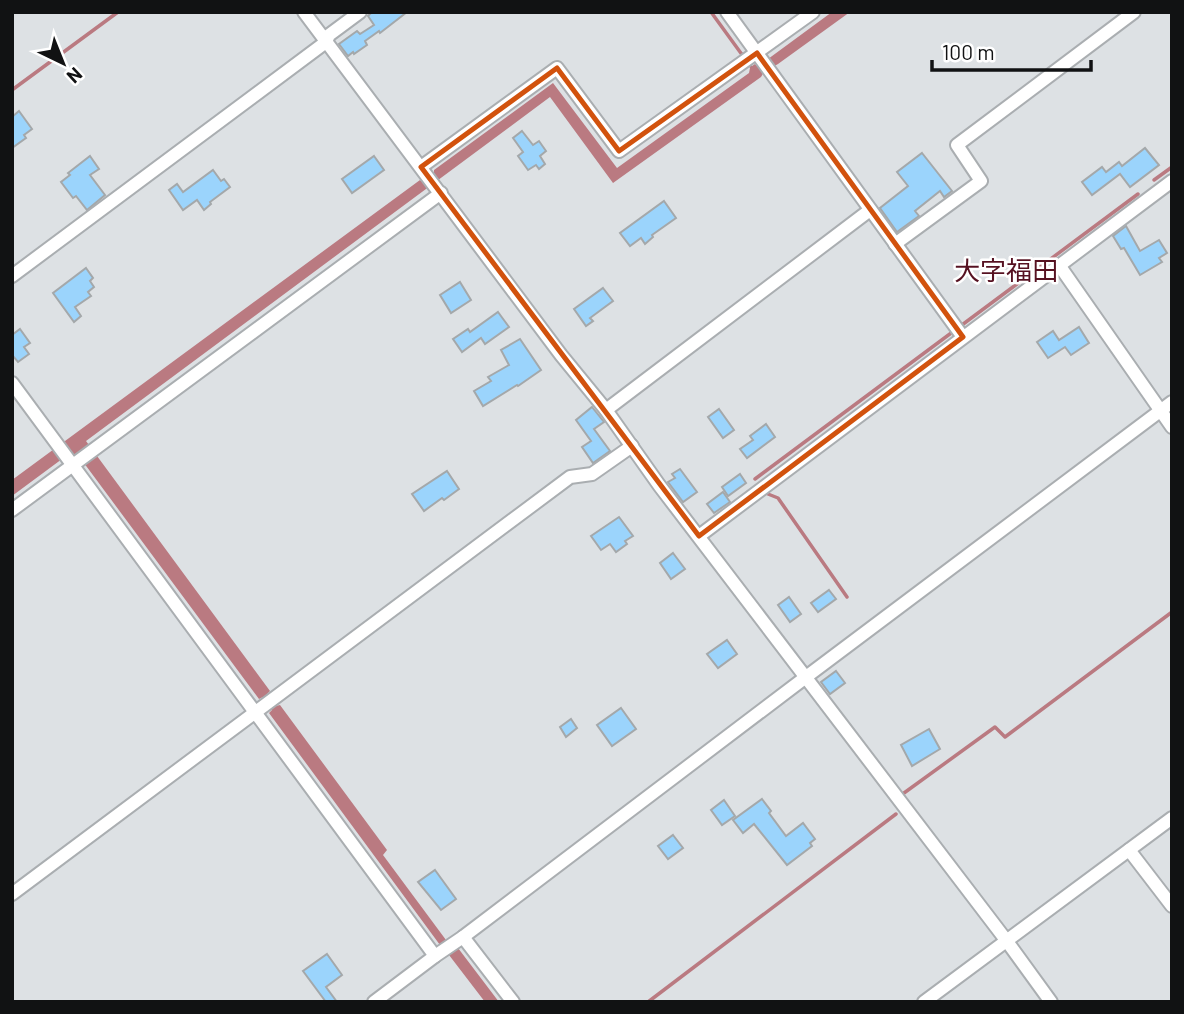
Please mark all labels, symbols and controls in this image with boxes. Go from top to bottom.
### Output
north arrow [28,28,98,98]
scale bar [932,28,1091,72]
text: 100 m [942,39,995,64]
text: N [62,63,87,89]
district label: 大字福田 [954,254,1058,285]

